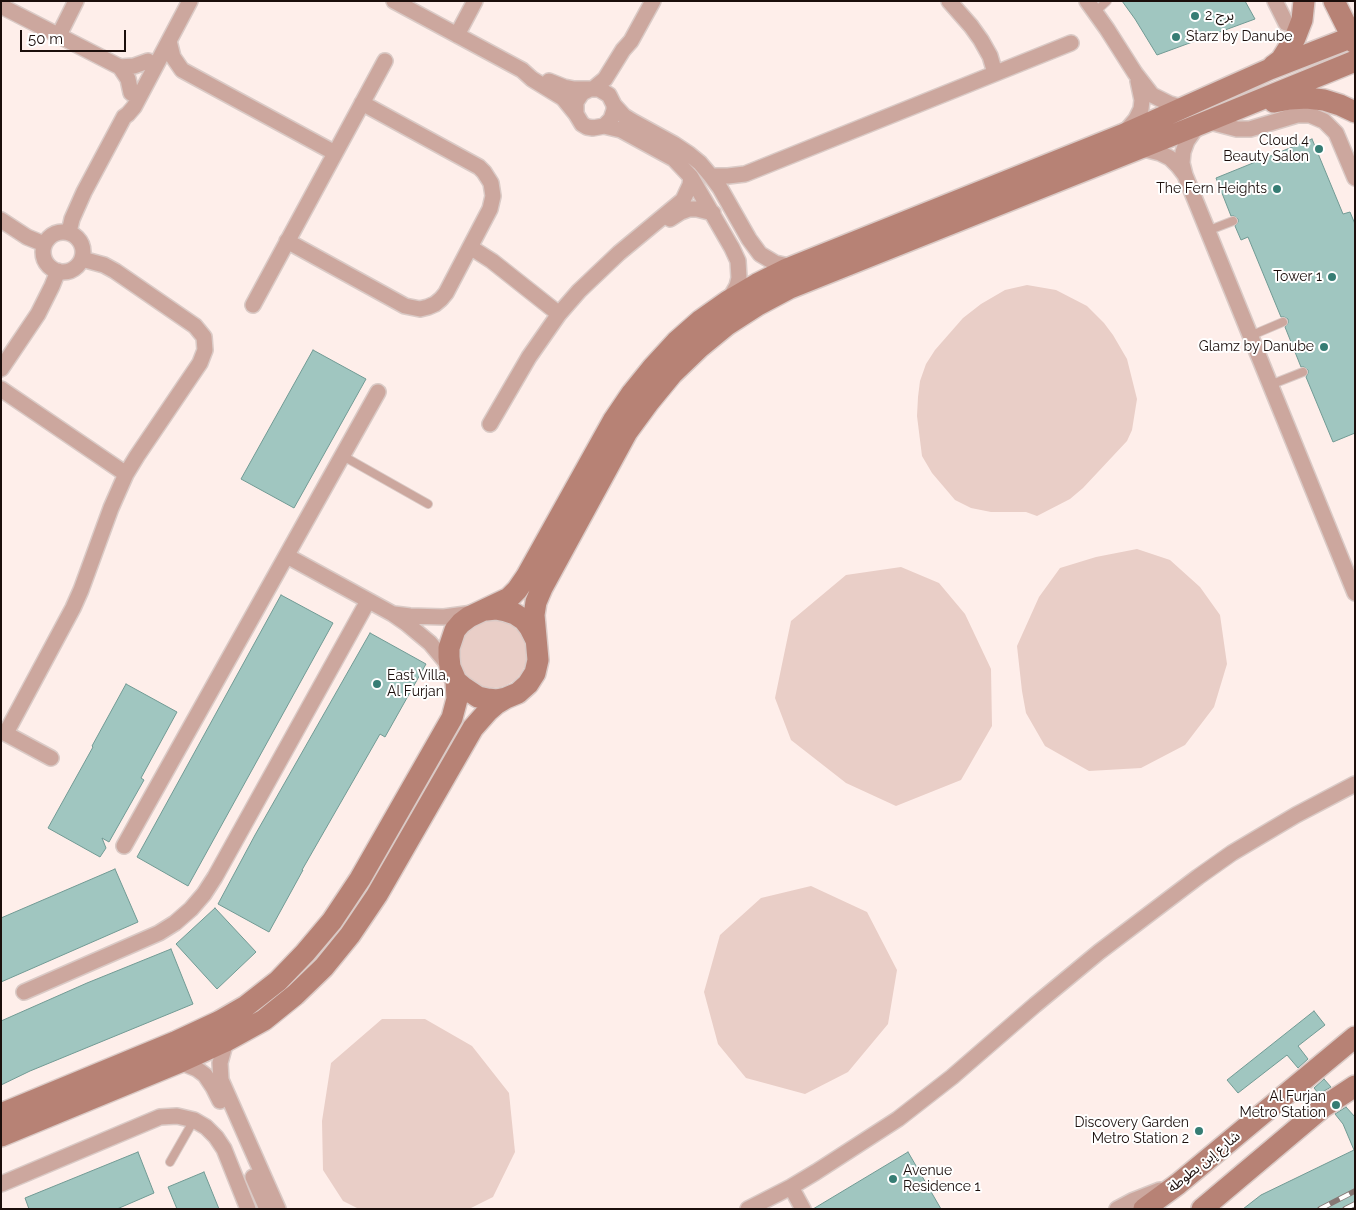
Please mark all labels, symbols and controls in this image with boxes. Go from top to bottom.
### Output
place label: برج 2 [1205,8,1234,24]
marker: برج 2 [1189,10,1201,22]
scale bar [22,20,129,52]
place label: Starz by Danube [1186,29,1293,45]
text: 50 m [28,30,63,48]
marker: Starz by Danube [1170,31,1182,43]
place label: Cloud 4 Beauty Salon [1223,133,1309,166]
marker: Cloud 4 Beauty Salon [1313,143,1325,155]
place label: The Fern Heights [1156,181,1267,197]
marker: The Fern Heights [1271,183,1283,195]
place label: Tower 1 [1273,269,1322,285]
marker: Tower 1 [1326,271,1338,283]
place label: Glamz by Danube [1199,339,1314,355]
marker: Glamz by Danube [1318,341,1330,353]
place label: East Villa, Al Furjan [387,668,449,700]
marker: East Villa, Al Furjan [371,678,383,690]
place label: Al Furjan Metro Station [1240,1089,1326,1122]
marker: Al Furjan Metro Station [1330,1099,1342,1111]
place label: Discovery Garden Metro Station 2 [1075,1115,1189,1148]
marker: Discovery Garden Metro Station 2 [1193,1125,1205,1137]
street label: شارع إبن بطوطة [1164,1128,1244,1196]
place label: Avenue Residence 1 [903,1163,980,1196]
marker: Avenue Residence 1 [887,1173,899,1185]

